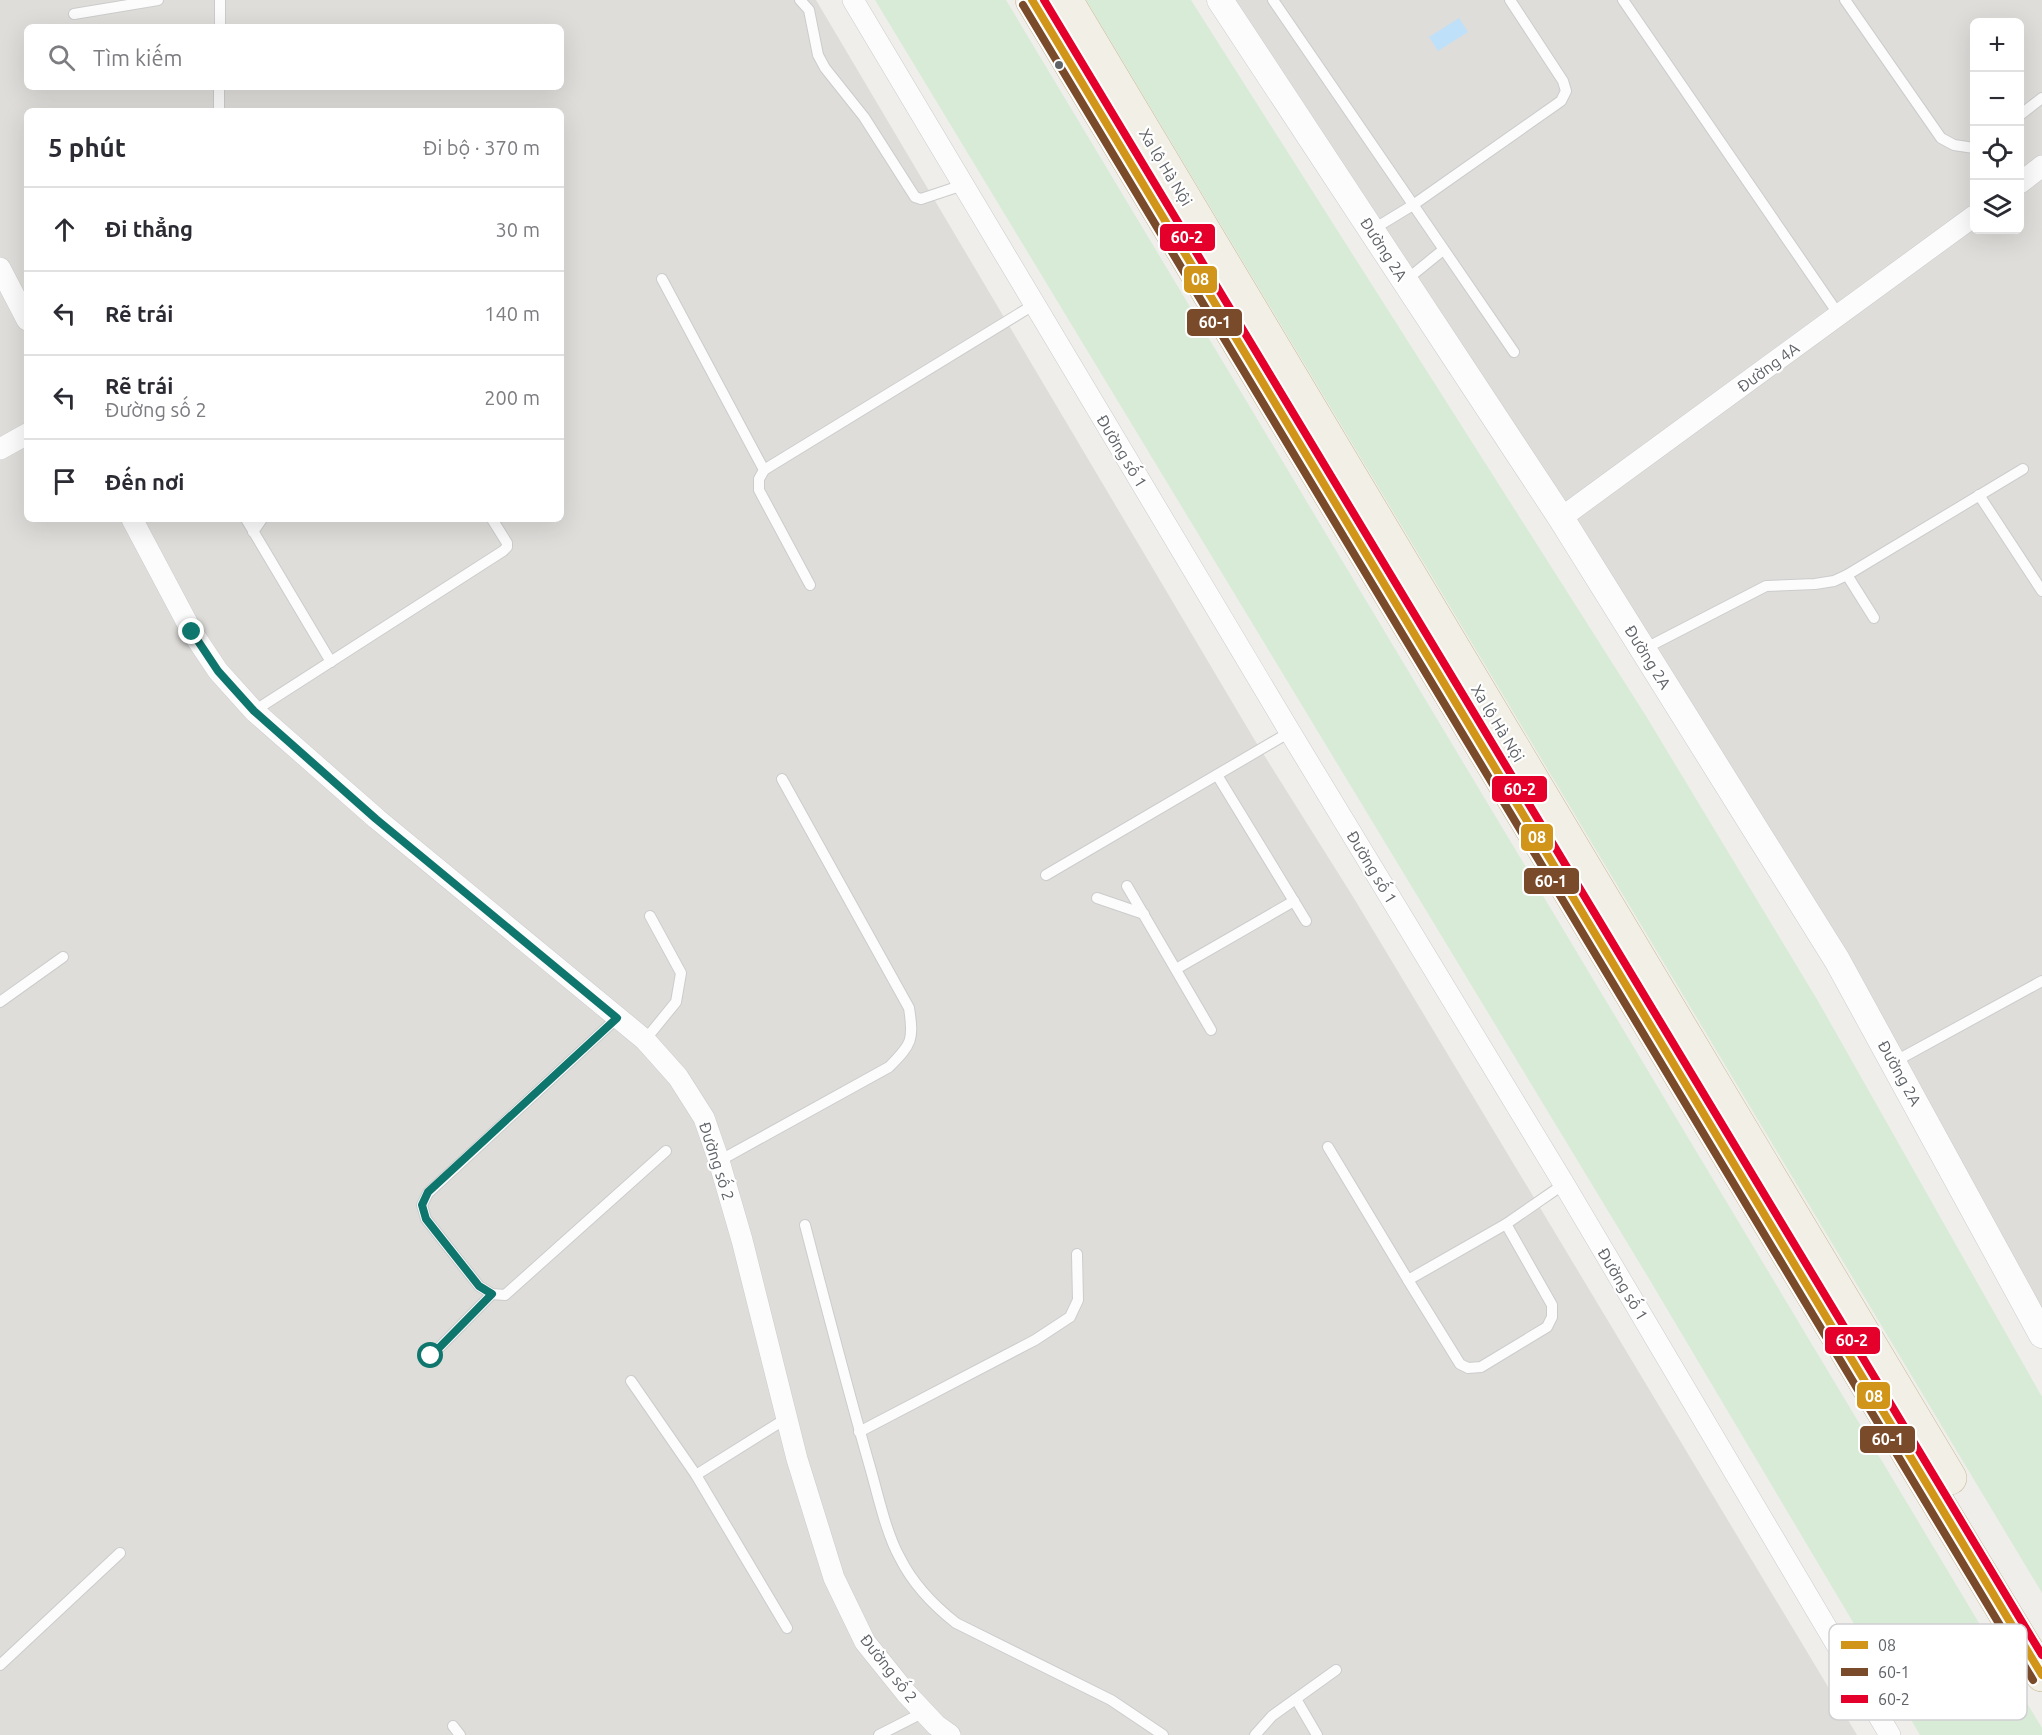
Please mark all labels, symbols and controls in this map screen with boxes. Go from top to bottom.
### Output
map controls [1970,18,2024,234]
button: + [1970,18,2024,72]
search box [24,24,564,90]
icon: search [45,41,78,74]
text: Tìm kiếm [93,45,183,70]
unlabelled marker [1053,59,1065,71]
button: − [1970,72,2024,126]
street label: Xa lộ Hà Nội [1136,125,1196,209]
button: locate [1970,126,2024,180]
text: 5 phút [48,133,126,162]
text: Đi bộ · 370 m [423,136,540,159]
button: layers [1970,180,2024,234]
icon: ahead [48,213,81,246]
street label: Đường 2A [1357,214,1411,285]
text: Đi thẳng [105,216,193,241]
text: 30 m [496,218,540,241]
line badge: 60-2 [1159,223,1216,252]
text: 60-2 [1171,228,1203,246]
line badge: 08 [1183,265,1218,294]
text: 08 [1191,270,1209,288]
icon: left [48,297,81,330]
text: Rẽ trái [105,301,173,326]
text: 140 m [484,302,540,325]
line badge: 60-1 [1186,308,1243,337]
text: 60-1 [1199,313,1231,331]
street label: Đường 4A [1734,338,1803,395]
text: Rẽ trái [105,373,173,398]
icon: left [48,381,81,414]
text: 200 m [484,386,540,409]
text: Đường số 2 [105,398,207,421]
street label: Đường số 1 [1093,410,1153,491]
icon: arrive [48,465,81,498]
text: Đến nơi [105,469,184,494]
route end [178,618,204,644]
street label: Đường 2A [1621,622,1675,693]
street label: Xa lộ Hà Nội [1468,681,1528,765]
line badge: 60-2 [1491,775,1548,803]
text: 60-2 [1504,780,1536,798]
line badge: 08 [1520,823,1554,852]
street label: Đường số 1 [1343,826,1403,907]
text: 08 [1528,828,1546,846]
line badge: 60-1 [1523,867,1580,895]
text: 60-1 [1535,872,1567,890]
street label: Đường 2A [1875,1037,1926,1109]
street label: Đường số 2 [696,1119,741,1202]
street label: Đường số 1 [1594,1243,1654,1324]
line badge: 60-2 [1824,1326,1881,1355]
text: 60-2 [1836,1331,1868,1349]
route start [417,1342,443,1368]
line badge: 08 [1856,1381,1891,1410]
text: 08 [1865,1387,1883,1405]
line badge: 60-1 [1859,1425,1916,1454]
text: 60-1 [1872,1430,1904,1448]
legend [1829,1624,2027,1720]
street label: Đường số 2 [857,1629,923,1706]
text: 08 [1878,1636,1896,1654]
text: 60-1 [1878,1663,1910,1681]
text: 60-2 [1878,1690,1910,1708]

